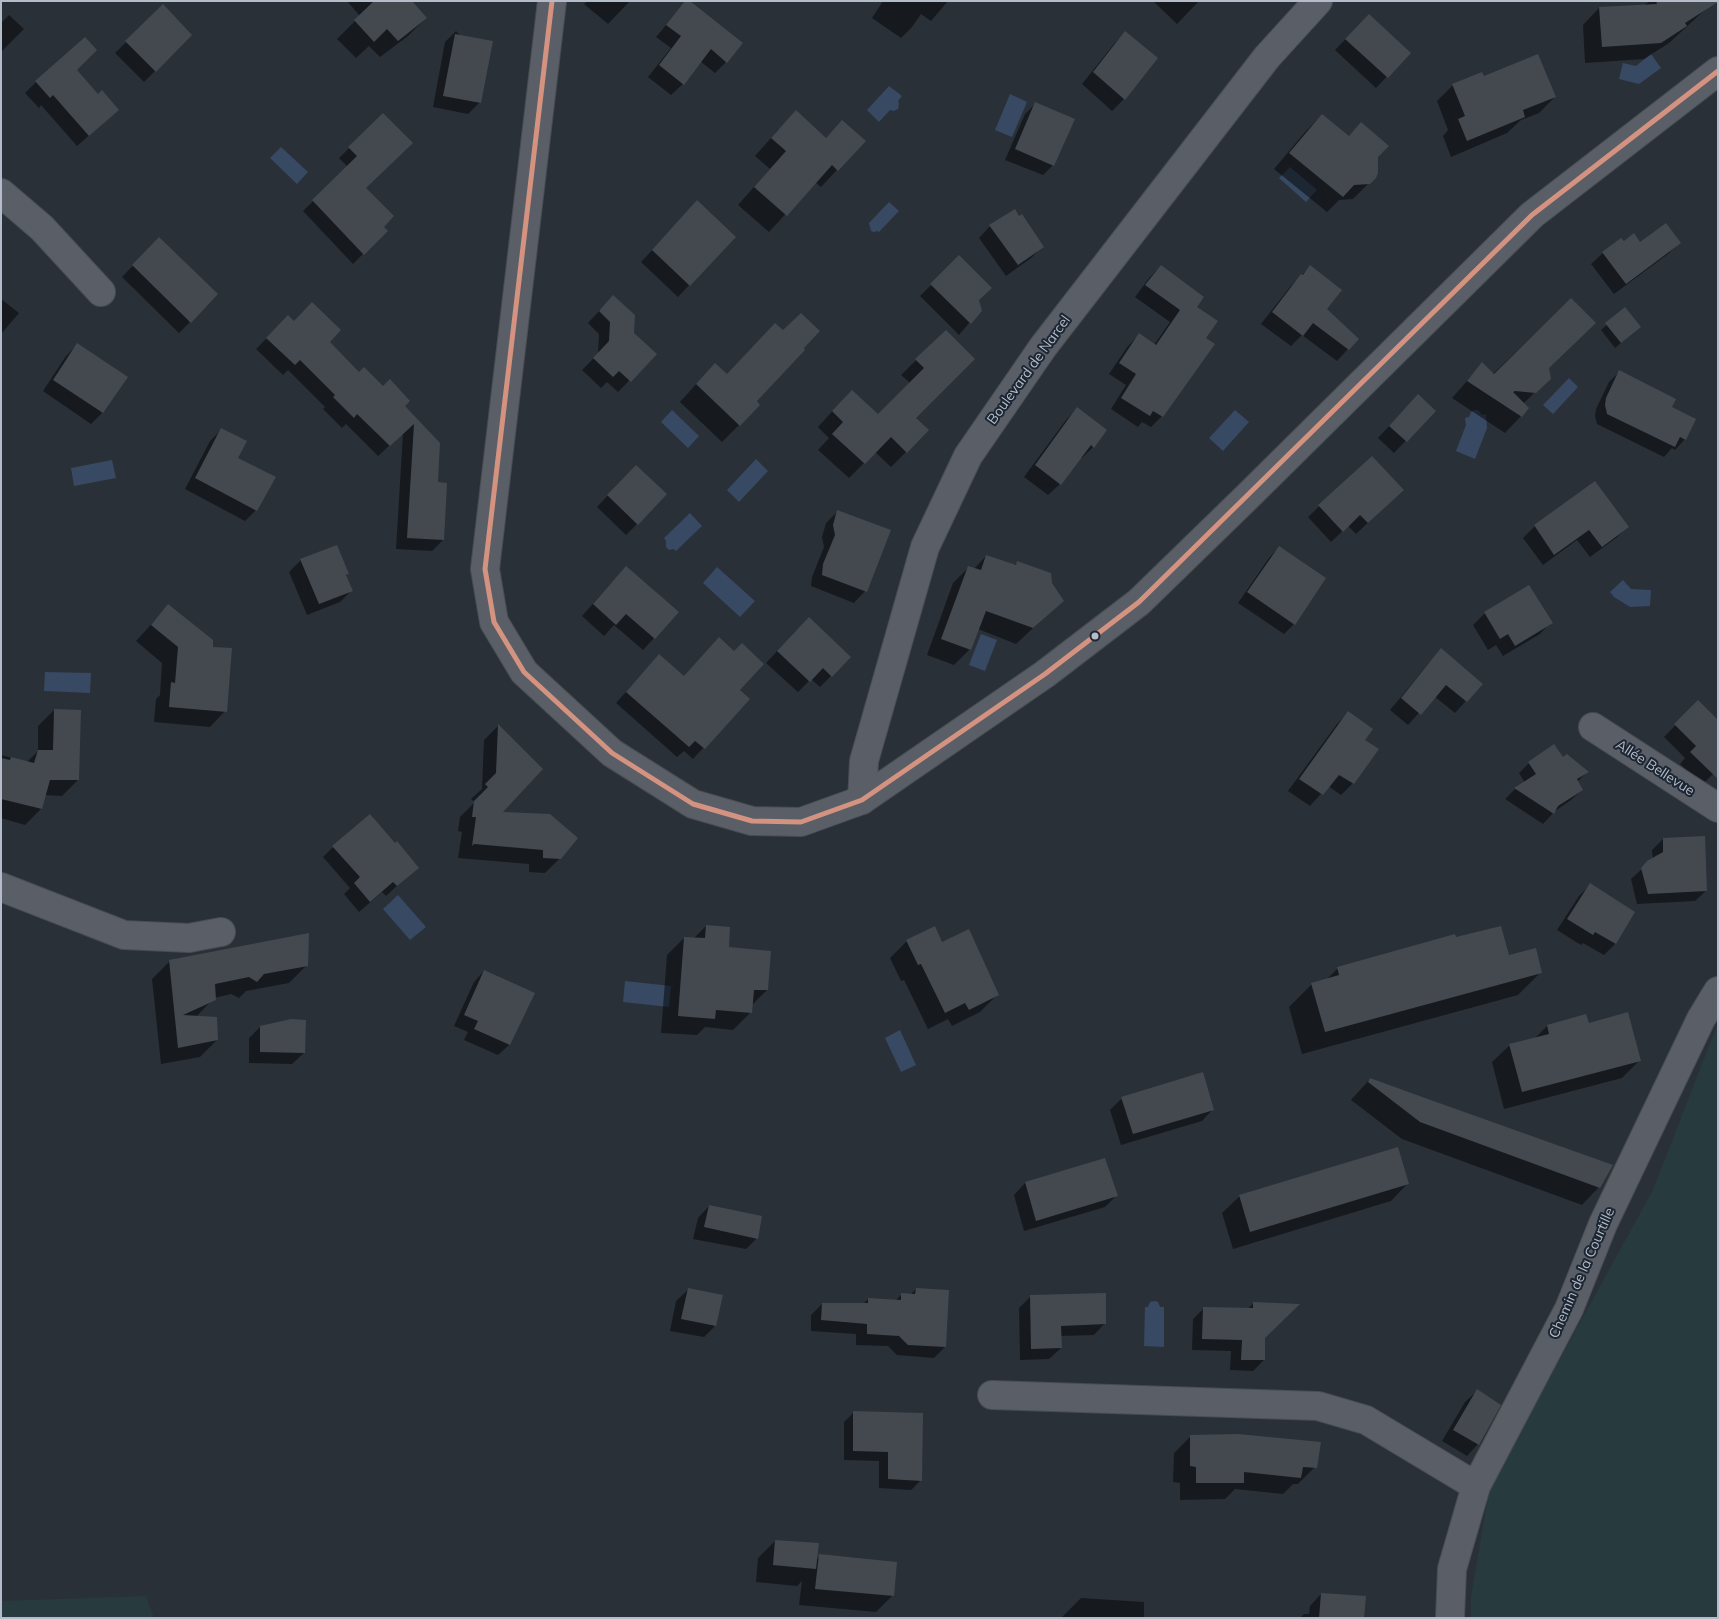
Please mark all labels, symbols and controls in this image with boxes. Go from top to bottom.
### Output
street label: Boulevard de Narcel [984,312,1074,428]
unlabelled marker [1090,631,1100,641]
street label: Allée Bellevue [1613,736,1697,800]
street label: Chemin de la Courtille [1546,1205,1618,1341]

